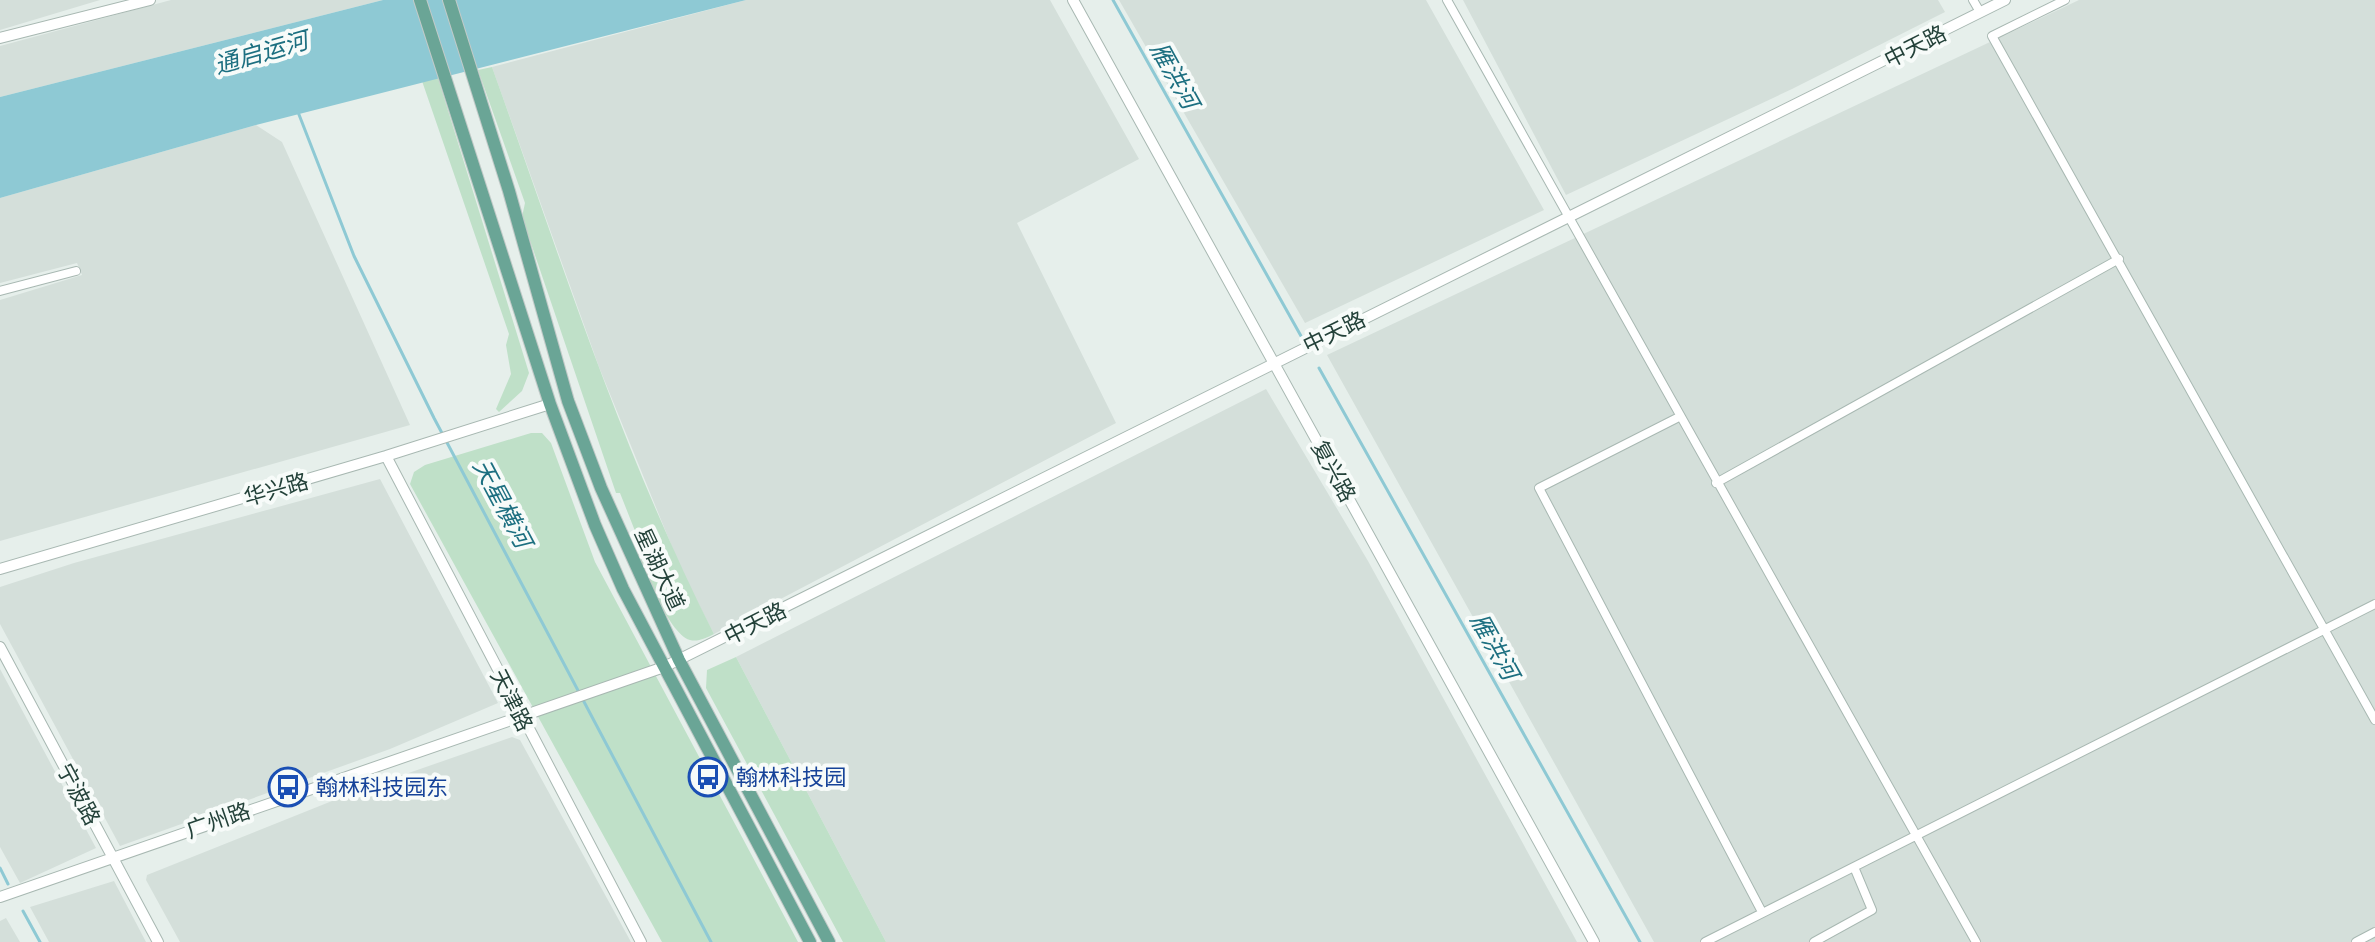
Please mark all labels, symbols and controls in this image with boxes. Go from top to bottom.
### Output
street label: 中天路 [1879,19,1951,73]
water label: 通启运河 [211,23,315,80]
water label: 雁洪河 [1144,36,1208,117]
street label: 中天路 [1298,305,1370,359]
street label: 复兴路 [1306,435,1362,507]
water label: 天星横河 [467,454,541,556]
street label: 华兴路 [240,466,312,512]
street label: 星湖大道 [629,523,691,615]
street label: 中天路 [719,596,791,650]
water label: 雁洪河 [1464,607,1528,688]
street label: 天津路 [485,664,539,736]
bus stop icon: 翰林科技园 [687,756,729,798]
street label: 宁波路 [51,758,107,830]
place label: 翰林科技园 [736,763,846,791]
bus stop icon: 翰林科技园东 [267,766,309,808]
place label: 翰林科技园东 [316,773,448,801]
street label: 广州路 [182,796,254,844]

